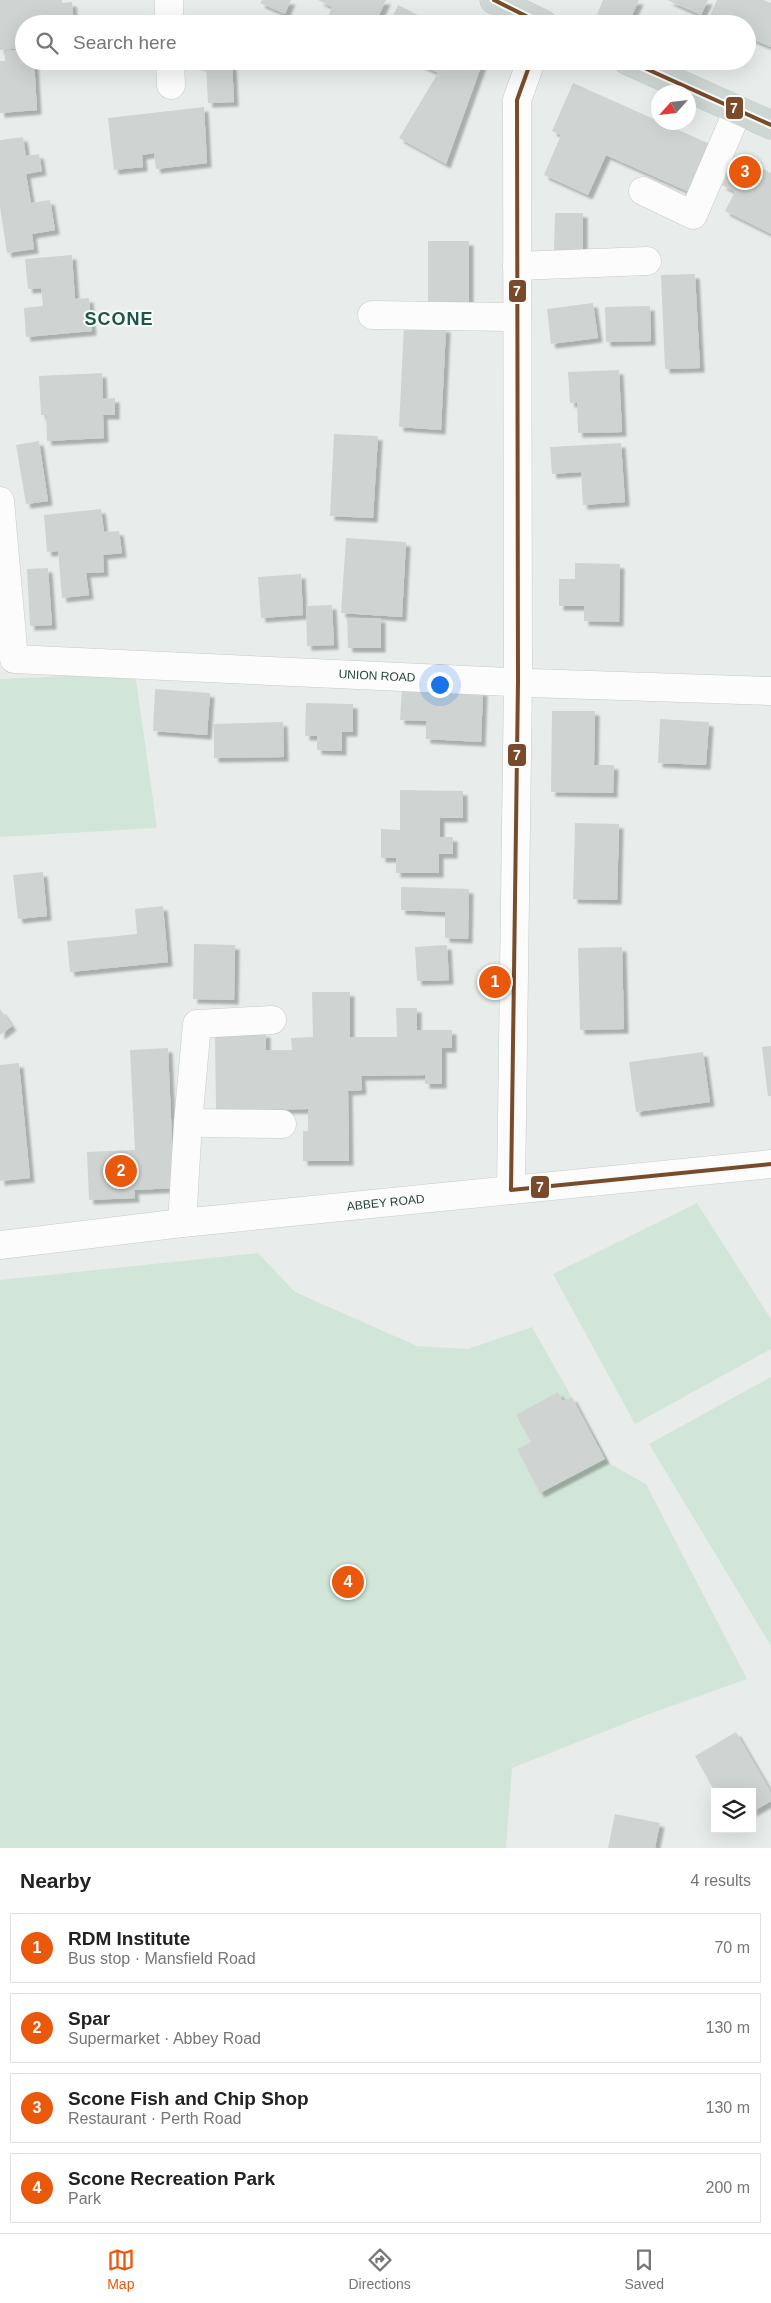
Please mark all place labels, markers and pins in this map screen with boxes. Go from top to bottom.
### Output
pin: 3 [729,153,761,191]
pin: 1 [479,963,511,1001]
pin: 2 [105,1152,137,1190]
pin: 4 [332,1563,364,1601]

